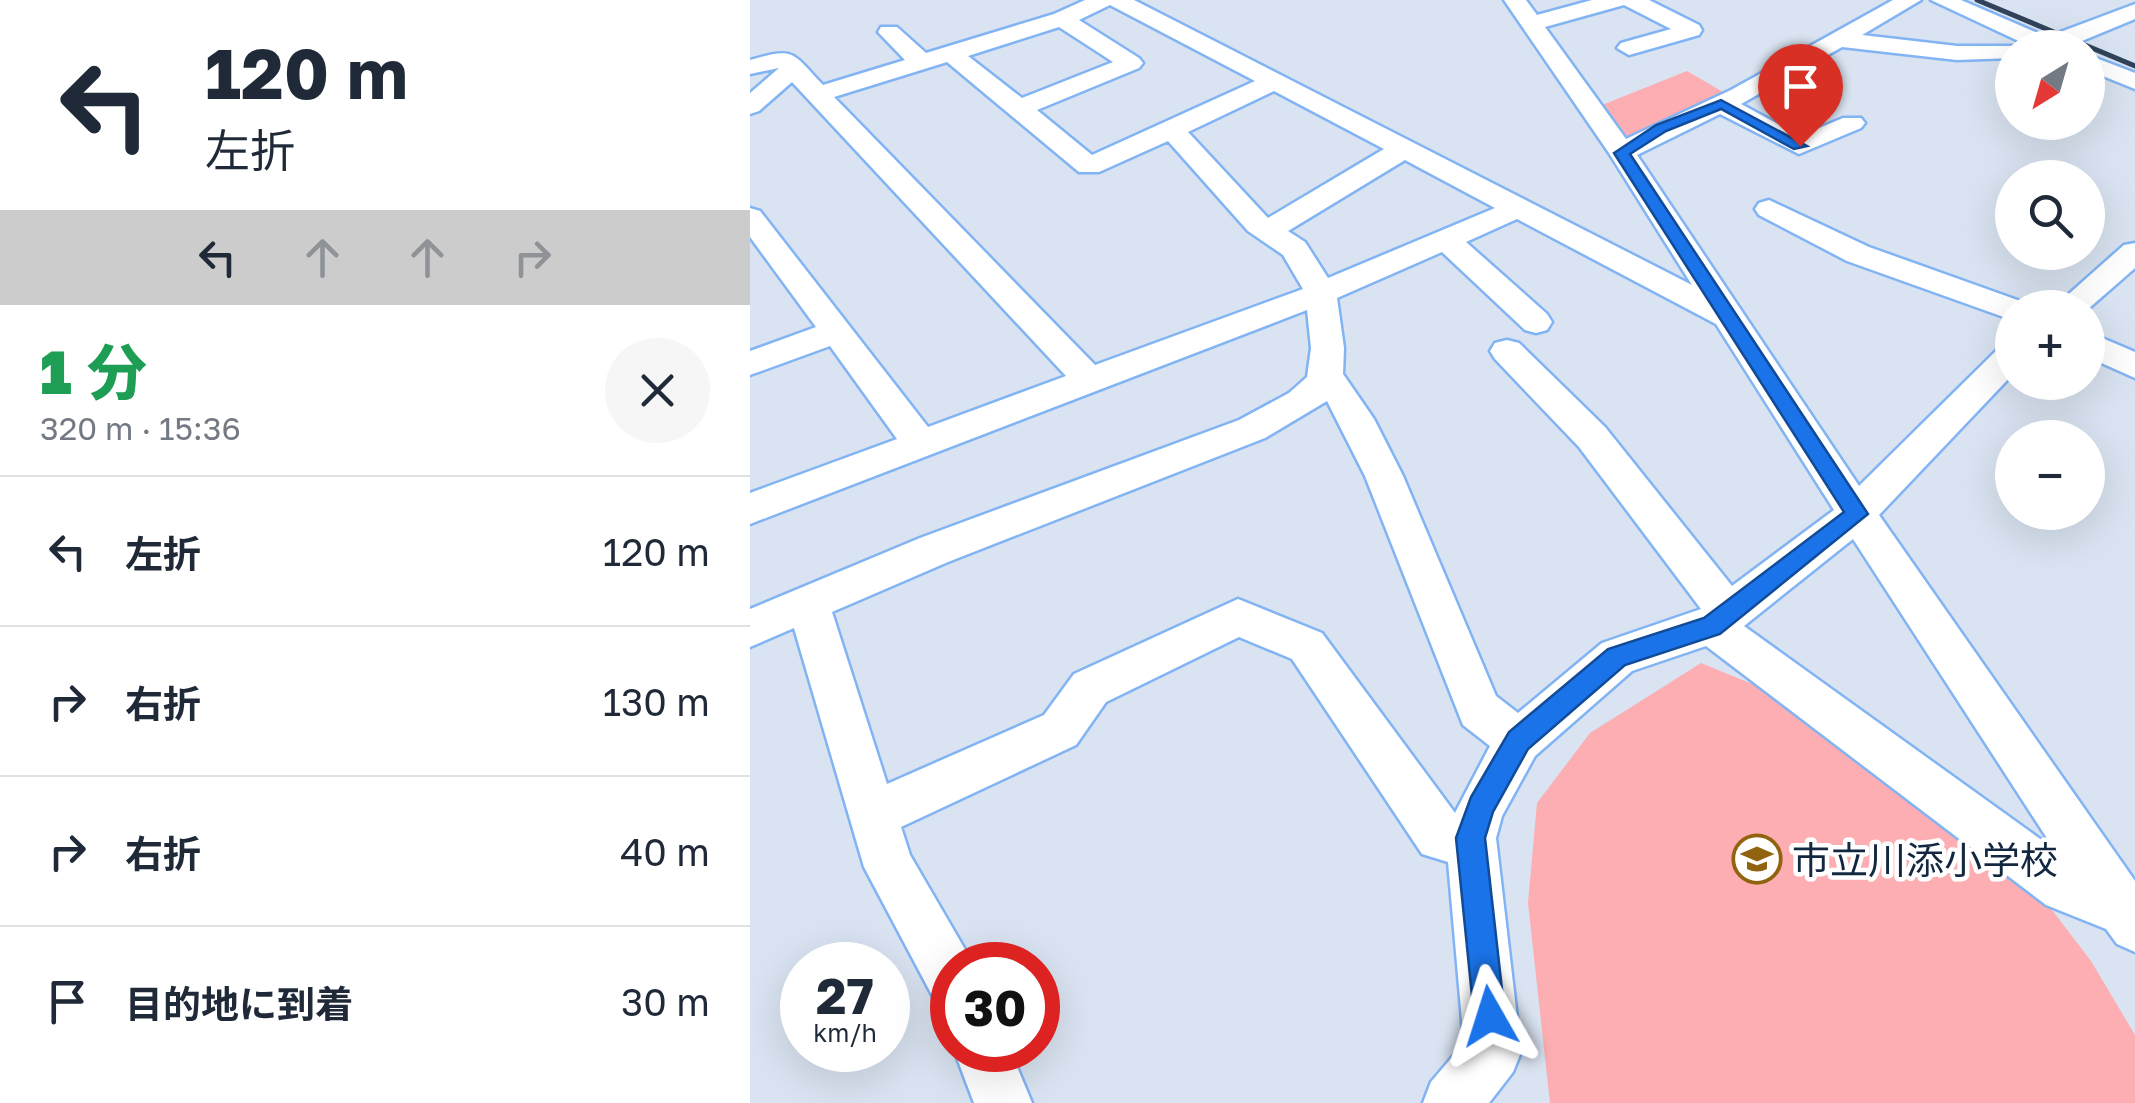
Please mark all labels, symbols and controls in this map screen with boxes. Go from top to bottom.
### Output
text: 120 m [205,30,408,114]
north arrow [1995,30,2105,140]
map controls [1995,30,2105,530]
icon: left [40,40,170,170]
pin [1758,44,1843,147]
icon: arrive [1773,59,1828,114]
text: 左折 [205,123,295,177]
button: search [1995,160,2105,270]
icon: left [190,230,245,285]
icon: ahead [295,230,350,285]
icon: ahead [400,230,455,285]
icon: right [505,230,560,285]
button: + [1995,290,2105,400]
text: 1 分 [40,335,147,407]
button: close [605,338,710,443]
text: 320 m · 15:36 [40,409,241,447]
button: − [1995,420,2105,530]
icon: left [40,524,95,579]
text: 120 m [603,529,710,574]
text: 左折 [125,531,201,576]
icon: right [40,674,95,729]
text: 130 m [603,679,710,724]
text: 右折 [125,681,201,726]
icon: right [40,824,95,879]
text: 40 m [620,829,710,874]
text: 右折 [125,831,201,876]
school or university icon: 市立川添小学校 [1731,833,1783,885]
place label: 市立川添小学校 [1792,837,2058,882]
speed limit sign: 30 [930,942,1060,1072]
position arrow [1438,964,1542,1068]
text: 27 [816,965,874,1025]
icon: arrive [40,974,95,1029]
text: 30 m [621,979,710,1024]
text: 目的地に到着 [125,981,353,1026]
text: km/h [813,1017,877,1048]

